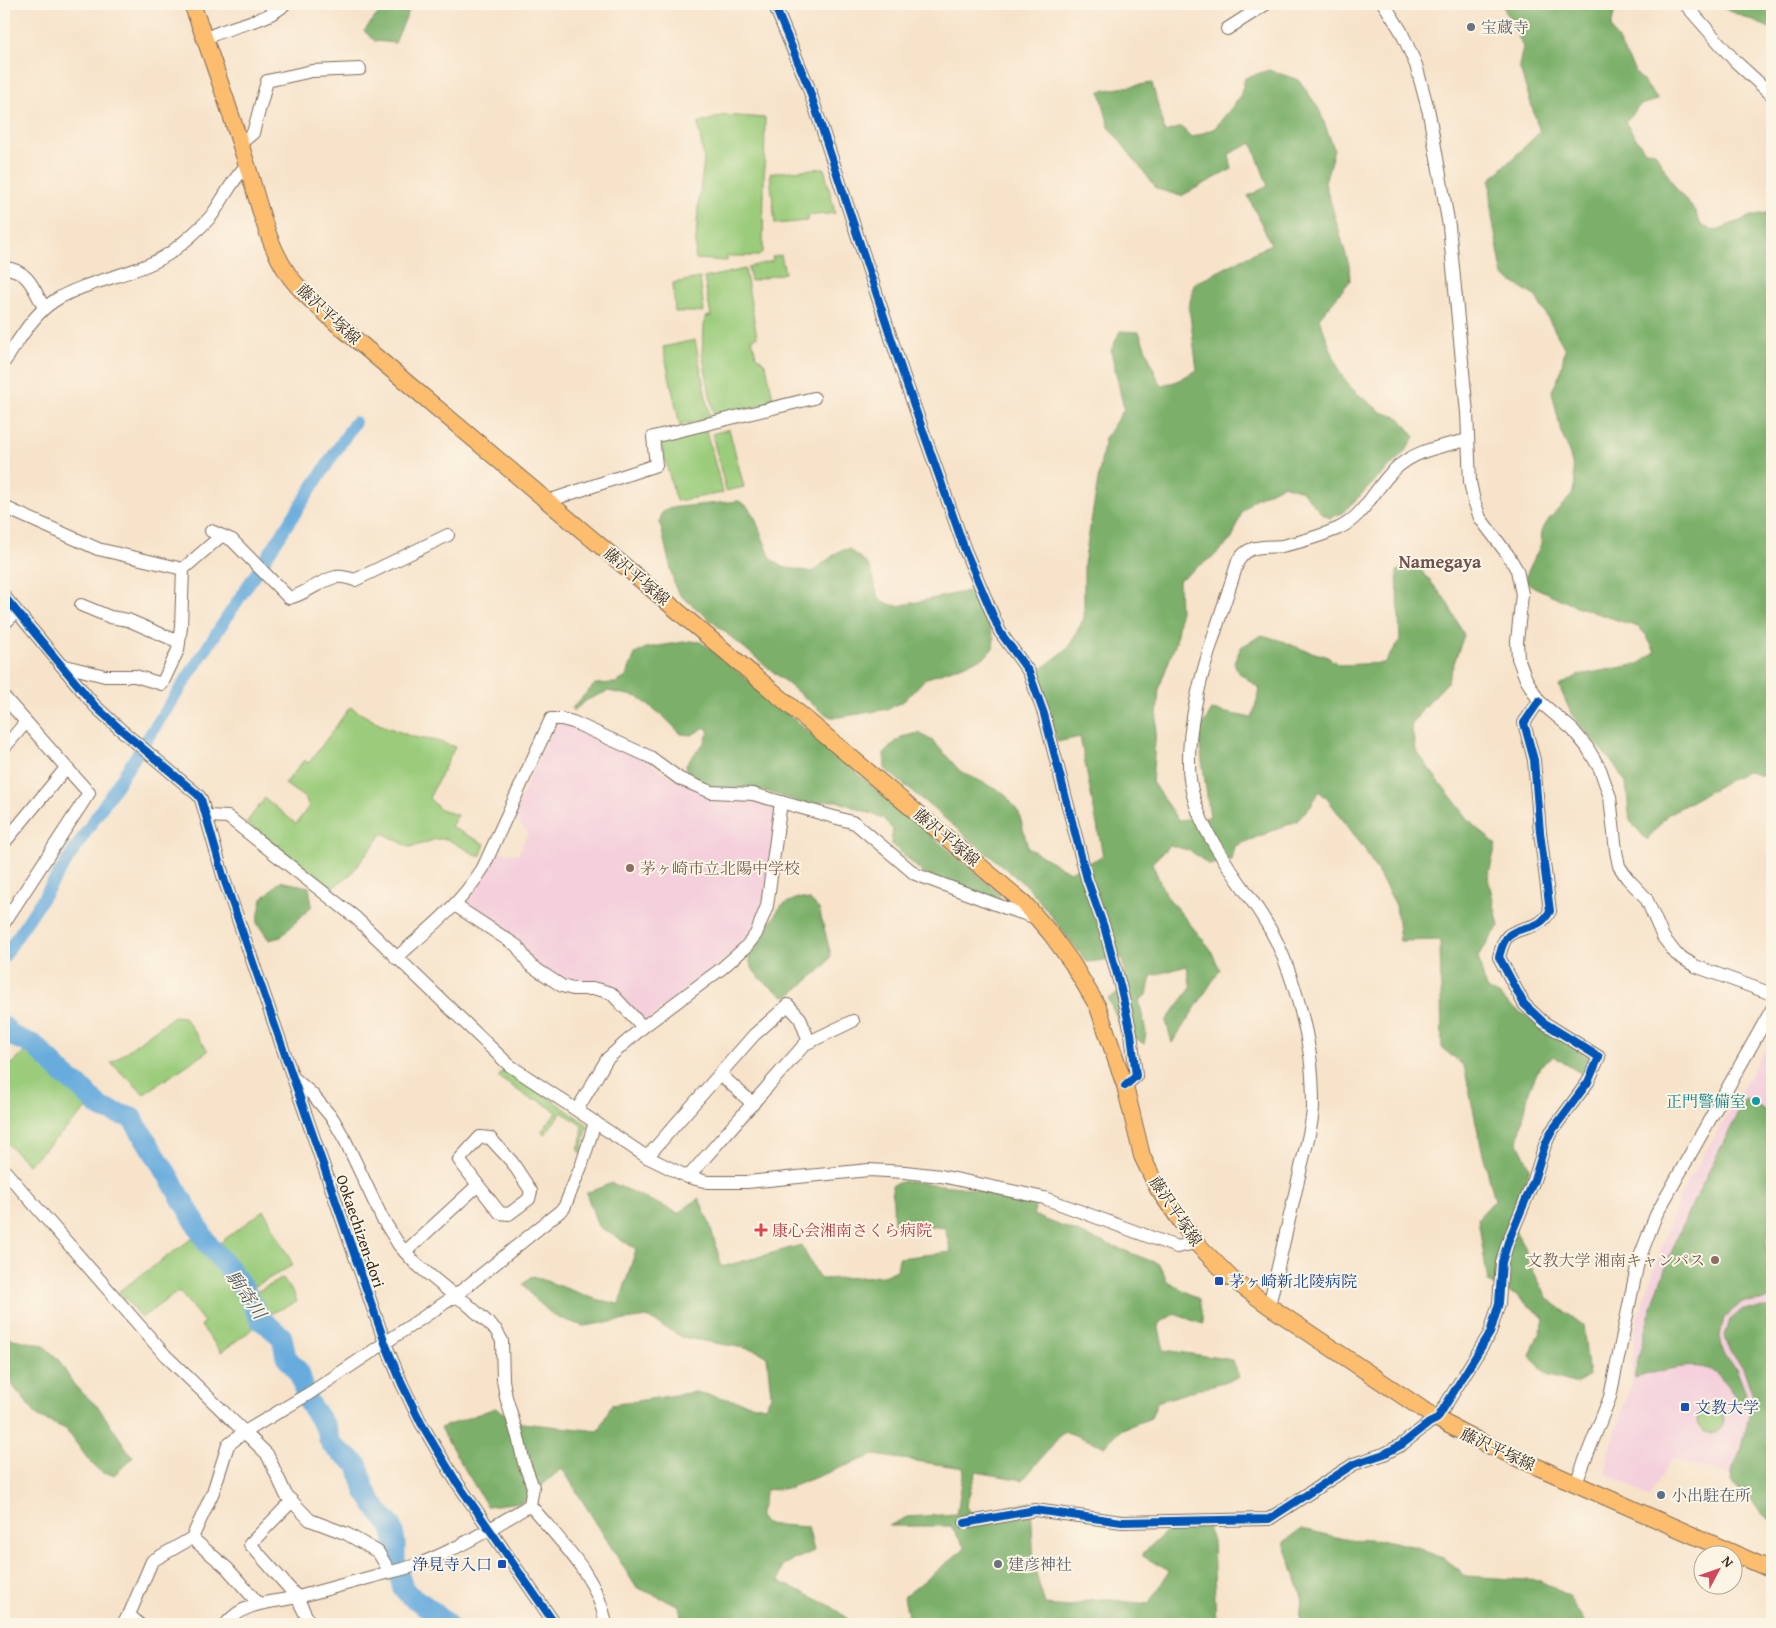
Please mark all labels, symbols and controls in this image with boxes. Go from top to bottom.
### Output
place label: 宝蔵寺 [1481,15,1529,39]
marker: 宝蔵寺 [1465,21,1477,33]
street label: 藤沢平塚線 [292,278,366,350]
street label: 藤沢平塚線 [599,541,675,611]
district label: Namegaya [1399,548,1482,575]
street label: 藤沢平塚線 [909,802,985,872]
place label: 茅ヶ崎市立北陽中学校 [640,856,800,880]
marker: 茅ヶ崎市立北陽中学校 [624,862,636,874]
place label: 正門警備室 [1666,1089,1746,1113]
marker: 正門警備室 [1750,1095,1762,1107]
street label: Ookaechizen-dori [330,1171,392,1291]
street label: 藤沢平塚線 [1144,1171,1208,1251]
place label: 康心会湘南さくら病院 [772,1218,932,1242]
marker: 康心会湘南さくら病院 [754,1223,768,1237]
place label: 文教大学 湘南キャンパス [1527,1248,1705,1272]
marker: 文教大学 湘南キャンパス [1709,1254,1721,1266]
water label: 駒寄川 [220,1265,274,1326]
place label: 茅ヶ崎新北陵病院 [1229,1269,1357,1293]
marker: 茅ヶ崎新北陵病院 [1213,1275,1225,1287]
place label: 文教大学 [1695,1395,1759,1419]
marker: 文教大学 [1679,1401,1691,1413]
street label: 藤沢平塚線 [1457,1421,1539,1477]
place label: 小出駐在所 [1671,1483,1751,1507]
marker: 小出駐在所 [1655,1489,1667,1501]
north arrow [1694,1546,1744,1596]
text: N [1717,1551,1739,1572]
place label: 浄見寺入口 [412,1552,492,1576]
place label: 建彦神社 [1008,1552,1072,1576]
marker: 浄見寺入口 [496,1558,508,1570]
marker: 建彦神社 [992,1558,1004,1570]

